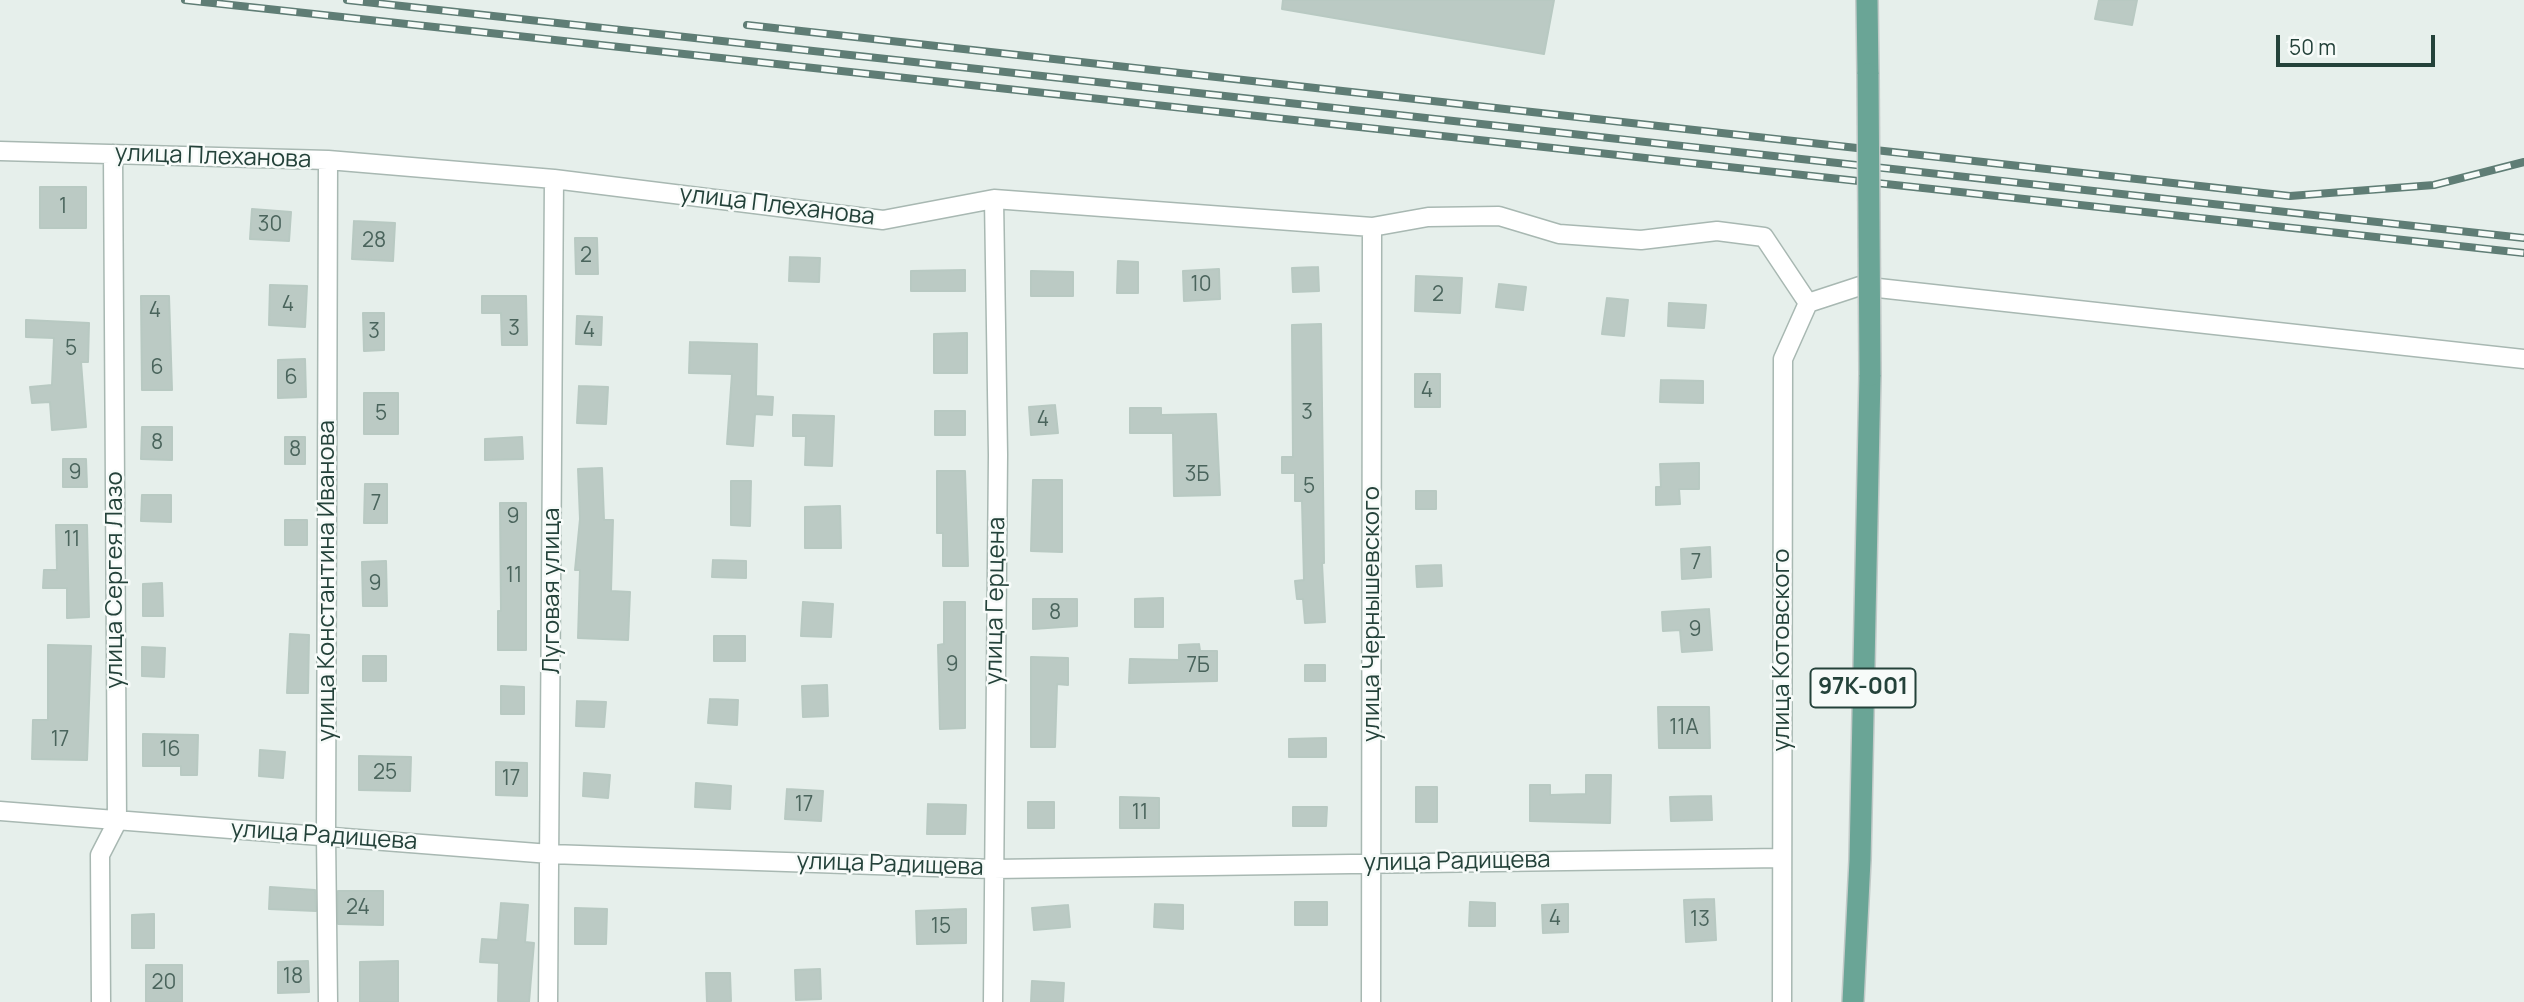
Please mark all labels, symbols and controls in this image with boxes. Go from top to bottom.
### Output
scale bar [2279,21,2438,65]
text: 50 m [2289,33,2336,61]
street label: улица Плеханова [114,139,312,175]
street label: улица Плеханова [678,180,876,232]
house number: 1 [59,194,67,220]
house number: 30 [258,212,282,238]
house number: 28 [362,228,386,254]
house number: 2 [580,243,592,269]
house number: 10 [1191,272,1211,298]
house number: 2 [1432,282,1444,308]
house number: 4 [282,292,294,318]
house number: 4 [149,298,161,324]
house number: 3 [508,316,520,342]
house number: 4 [583,318,595,344]
house number: 3 [368,319,380,345]
house number: 5 [65,336,77,362]
house number: 6 [150,355,164,381]
house number: 6 [284,365,298,391]
house number: 4 [1421,378,1433,404]
house number: 3 [1301,400,1313,426]
house number: 5 [375,401,387,427]
house number: 4 [1037,407,1049,433]
street label: улица Константина Иванова [313,420,341,742]
house number: 8 [151,430,163,456]
house number: 8 [289,437,301,463]
house number: 9 [68,460,82,486]
house number: 3Б [1185,462,1209,488]
street label: улица Сергея Лазо [101,471,129,689]
house number: 5 [1303,474,1315,500]
street label: улица Чернышевского [1358,486,1386,742]
house number: 7 [371,491,381,517]
house number: 9 [506,504,520,530]
street label: Луговая улица [538,508,566,674]
street label: улица Герцена [980,517,1012,685]
house number: 11 [64,527,80,553]
street label: улица Котовского [1768,549,1796,751]
house number: 7 [1691,550,1701,576]
house number: 11 [506,563,522,589]
house number: 9 [368,571,382,597]
house number: 8 [1049,600,1061,626]
house number: 9 [1688,617,1702,643]
house number: 9 [945,652,959,678]
house number: 7Б [1186,653,1210,679]
road number: 97К-001 [1811,668,1916,708]
house number: 11А [1669,715,1699,741]
house number: 17 [51,727,69,753]
house number: 16 [159,737,181,763]
house number: 25 [373,760,397,786]
house number: 17 [502,766,520,792]
house number: 17 [795,792,813,818]
house number: 11 [1132,800,1148,826]
street label: улица Радищева [230,815,418,857]
street label: улица Радищева [1363,846,1551,878]
street label: улица Радищева [796,847,984,883]
house number: 24 [346,895,370,921]
house number: 4 [1549,906,1561,932]
house number: 13 [1690,907,1710,933]
house number: 15 [931,914,951,940]
house number: 18 [283,964,303,990]
house number: 20 [152,970,176,996]

